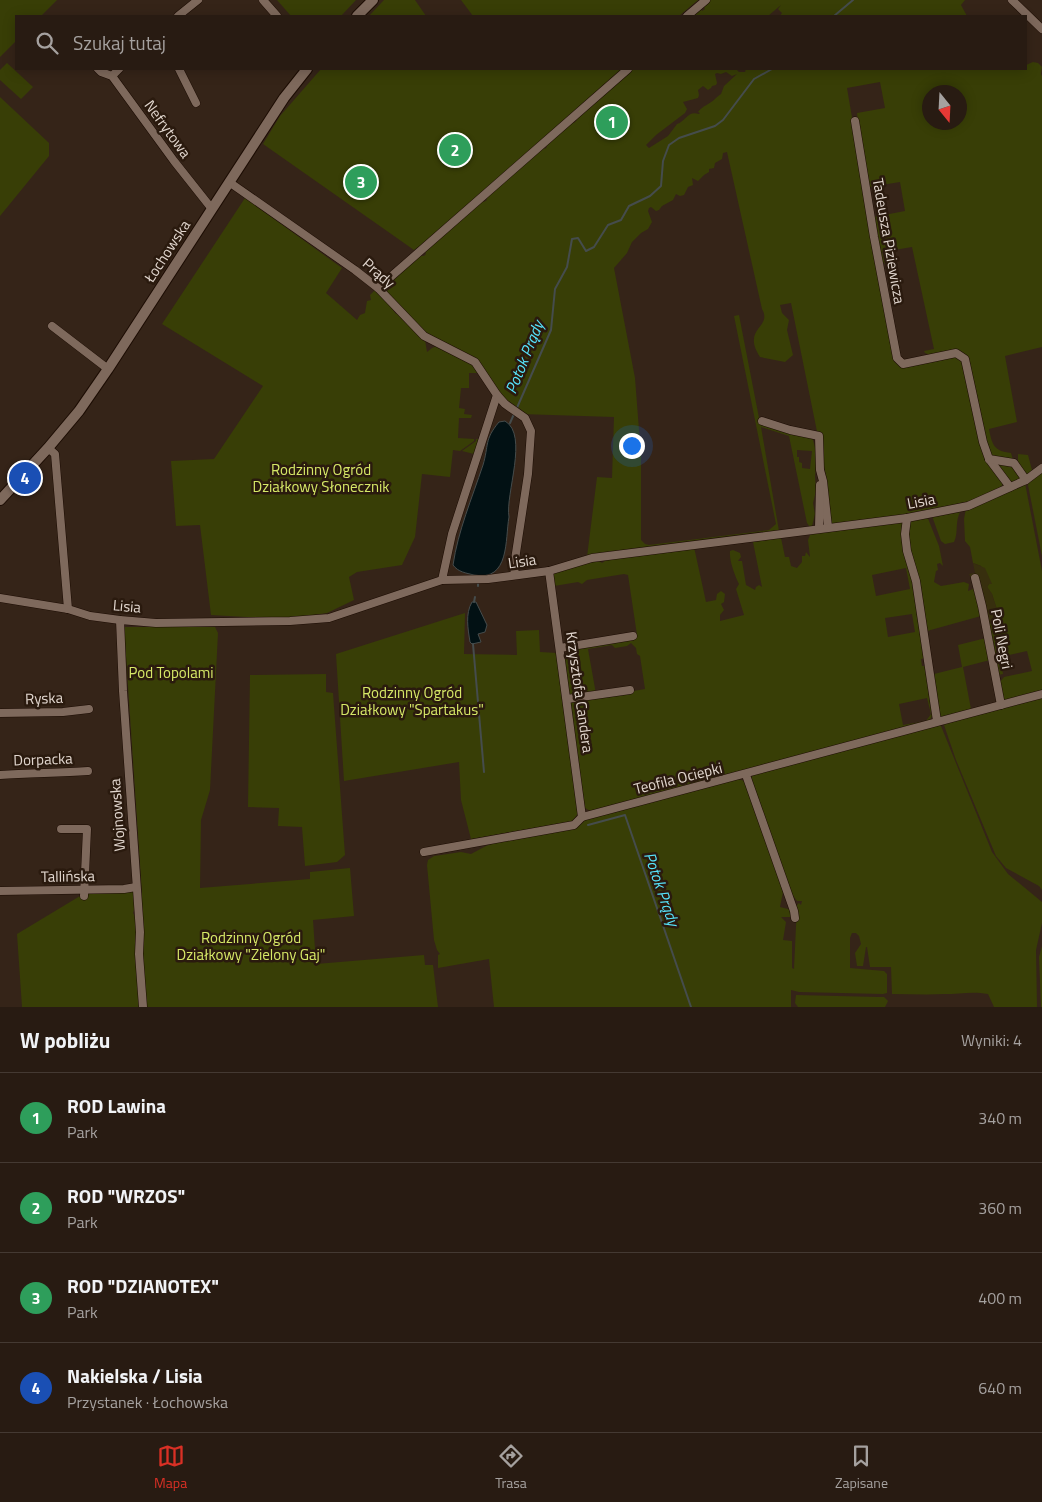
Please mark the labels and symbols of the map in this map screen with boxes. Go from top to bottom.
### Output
north arrow [922,85,967,130]
street label: Nefrytowa [139,95,197,163]
pin: 1 [596,103,628,141]
pin: 2 [439,131,471,169]
pin: 3 [345,163,377,201]
street label: Tadeusza Piziewicza [867,176,911,306]
street label: Łochowska [138,215,196,288]
street label: Prądy [358,252,400,294]
water label: Potok Prądy [498,315,550,397]
your location [619,433,645,459]
park label: Rodzinny Ogród Działkowy Słonecznik [253,458,389,498]
pin: 4 [9,459,41,497]
street label: Lisia [905,487,938,515]
street label: Lisia [506,548,538,574]
street label: Lisia [112,593,143,619]
street label: Poli Negri [985,607,1019,671]
street label: Krzysztofa Candera [560,630,600,755]
park label: Pod Topolami [128,661,214,684]
park label: Rodzinny Ogród Działkowy "Spartakus" [340,681,484,721]
street label: Ryska [25,686,64,710]
street label: Dorpacka [13,746,74,772]
street label: Teofila Ociepki [631,756,725,800]
street label: Wojnowska [103,777,131,852]
water label: Potok Prądy [638,849,686,931]
street label: Tallińska [41,864,96,888]
park label: Rodzinny Ogród Działkowy "Zielony Gaj" [177,926,325,966]

